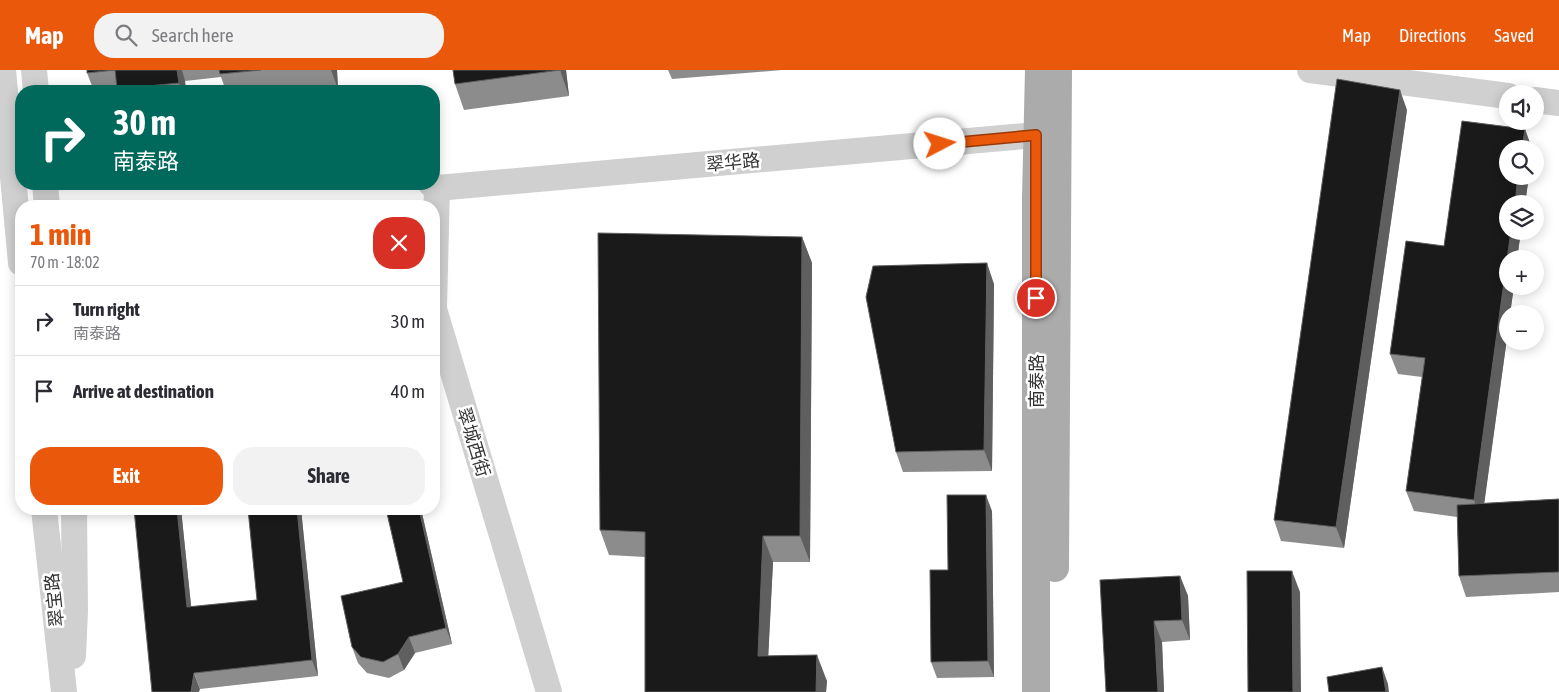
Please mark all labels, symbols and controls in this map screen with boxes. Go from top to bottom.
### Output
search box [94,13,444,58]
icon: search [112,21,140,49]
text: Map [25,22,64,49]
text: Search here [152,24,234,46]
text: Map [1342,25,1371,46]
text: Directions [1399,25,1466,46]
text: Saved [1494,25,1534,46]
map controls [1499,85,1544,350]
button: sound [1499,85,1544,130]
text: 30 m [113,102,176,142]
icon: right [30,105,95,170]
position arrow [913,117,965,169]
button: search [1499,140,1544,185]
text: 南泰路 [113,148,179,174]
street label: 翠华路 [705,149,761,175]
button: layers [1499,195,1544,240]
text: 1 min [30,217,91,251]
button: close [373,217,425,269]
button: + [1499,250,1544,295]
text: 70 m · 18:02 [30,253,100,271]
pin [1015,277,1057,319]
icon: arrive [1022,284,1050,312]
text: Turn right [73,298,140,320]
button: − [1499,305,1544,350]
icon: right [30,307,58,335]
text: 30 m [391,310,425,332]
text: 南泰路 [73,324,121,342]
street label: 南泰路 [1026,354,1047,408]
icon: arrive [30,377,58,405]
text: Arrive at destination [73,380,214,402]
text: 40 m [391,380,425,402]
street label: 翠城西街 [453,405,495,479]
button: Exit [30,447,223,505]
button: Share [233,447,425,505]
street label: 翠宝路 [41,572,67,628]

